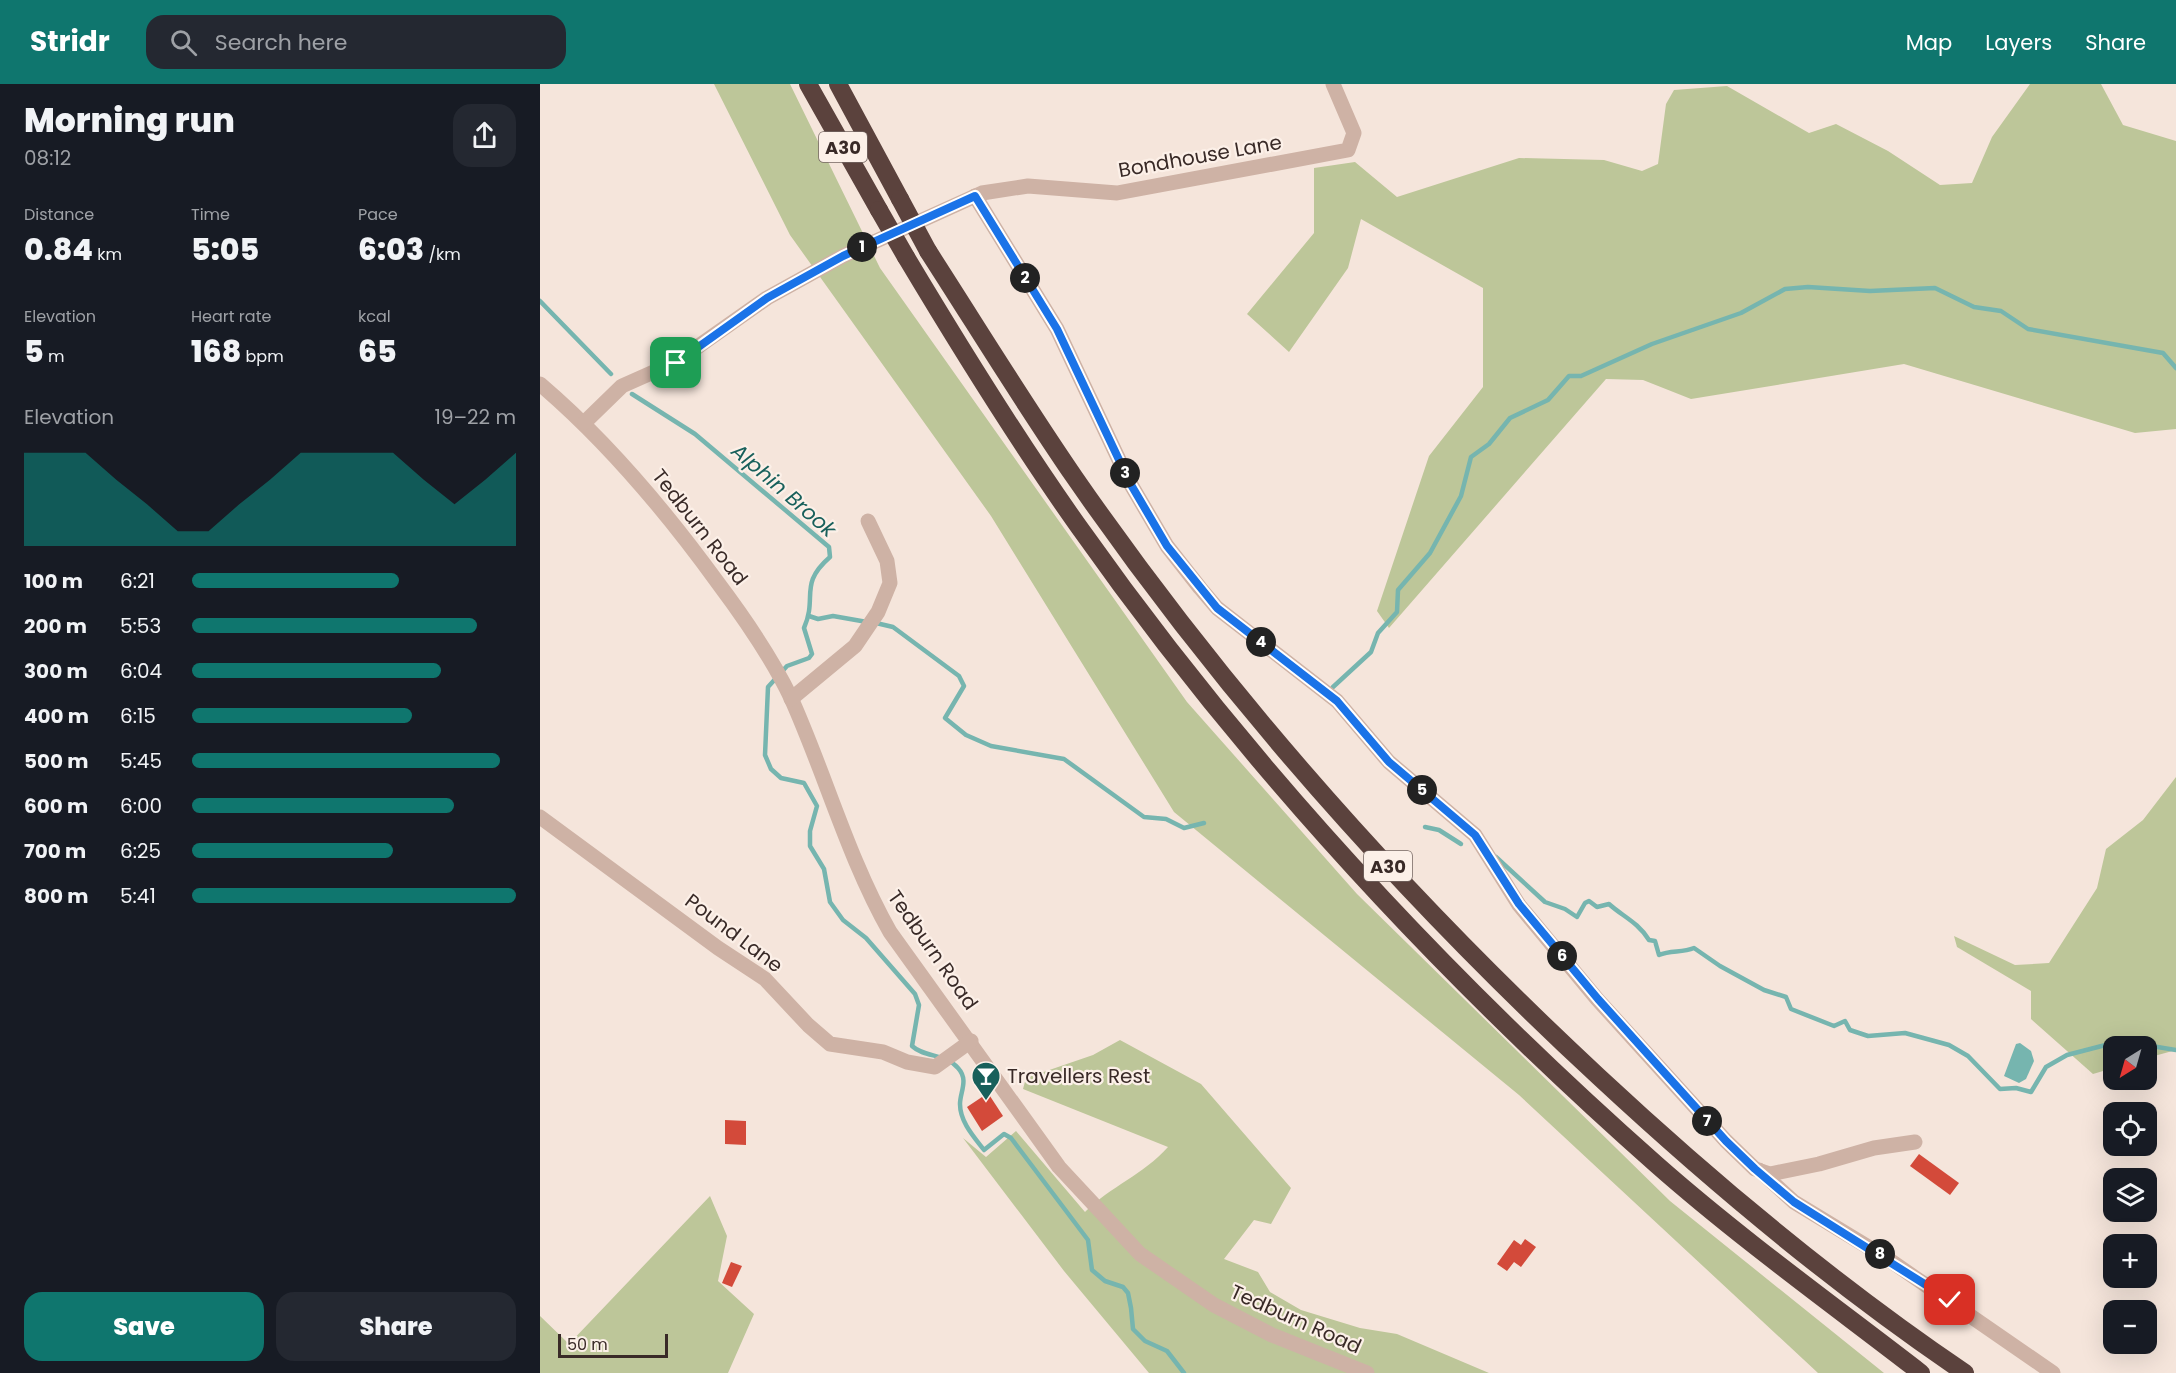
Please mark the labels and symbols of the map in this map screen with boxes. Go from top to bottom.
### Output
street label: Bondhouse Lane [1116,128,1284,184]
road number: A30 [819,132,867,162]
pin: 1 [847,232,877,262]
pin: 2 [1010,263,1040,293]
pin [650,337,701,388]
water label: Alphin Brook [725,436,844,544]
pin: 3 [1110,458,1140,488]
street label: Tedburn Road [646,463,754,591]
pin: 4 [1246,627,1276,657]
pin: 5 [1407,775,1437,805]
road number: A30 [1364,851,1412,881]
street label: Tedburn Road [881,884,985,1016]
street label: Pound Lane [679,887,789,979]
pin: 6 [1547,941,1577,971]
north arrow [2103,1036,2157,1090]
bar icon: Travellers Rest [970,1060,1002,1102]
place label: Travellers Rest [1007,1062,1150,1090]
pin: 7 [1692,1106,1722,1136]
pin: 8 [1865,1239,1895,1269]
pin [1924,1274,1975,1325]
street label: Tedburn Road [1226,1278,1366,1360]
scale bar [558,1331,668,1358]

